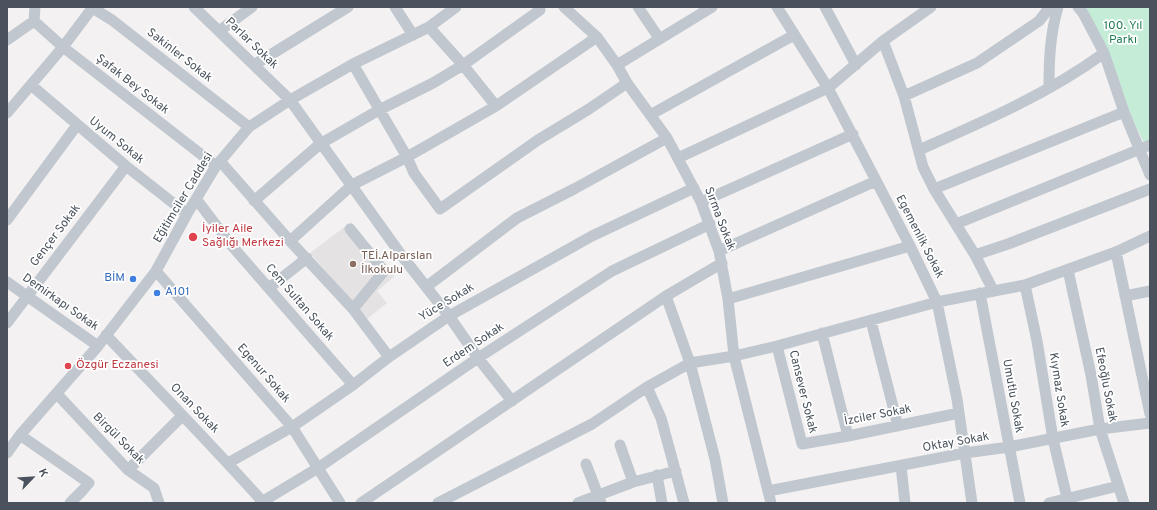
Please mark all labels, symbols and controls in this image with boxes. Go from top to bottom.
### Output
street label: Parlar Sokak [222,15,280,73]
park label: 100. Yıl Parkı [1104,20,1142,48]
street label: Sakinler Sokak [143,26,215,86]
street label: Şafak Bey Sokak [93,52,171,118]
street label: Uyum Sokak [85,114,147,168]
street label: Eğitimciler Caddesi [151,150,217,246]
street label: Sırma Sokak [700,185,738,253]
street label: Egemenlik Sokak [892,193,946,281]
street label: Gençer Sokak [28,202,84,270]
place label: İyiler Aile Sağlığı Merkezi [202,223,284,251]
marker: İyiler Aile Sağlığı Merkezi [187,231,199,243]
place label: TEİ.Alparslan İlkokulu [361,250,432,278]
marker: TEİ.Alparslan İlkokulu [348,259,358,269]
street label: Cem Sultan Sokak [262,262,336,344]
street label: Demirkapı Sokak [19,271,101,335]
place label: BİM [104,272,125,286]
marker: BİM [128,274,138,284]
street label: Yüce Sokak [417,281,477,325]
place label: A101 [165,286,190,300]
marker: A101 [152,288,162,298]
street label: Erdem Sokak [441,320,507,372]
street label: Egenur Sokak [233,342,293,406]
street label: Efeoğlu Sokak [1091,346,1119,424]
street label: Cansever Sokak [785,349,819,435]
street label: Kıymaz Sokak [1045,352,1071,428]
street label: Umutlu Sokak [998,358,1026,434]
place label: Özgür Eczanesi [76,359,159,373]
marker: Özgür Eczanesi [63,361,73,371]
street label: Onan Sokak [167,381,221,437]
street label: İzciler Sokak [843,402,913,430]
street label: Birgül Sokak [89,410,147,468]
street label: Oktay Sokak [922,430,990,456]
north arrow [12,458,52,498]
text: K [35,466,51,479]

